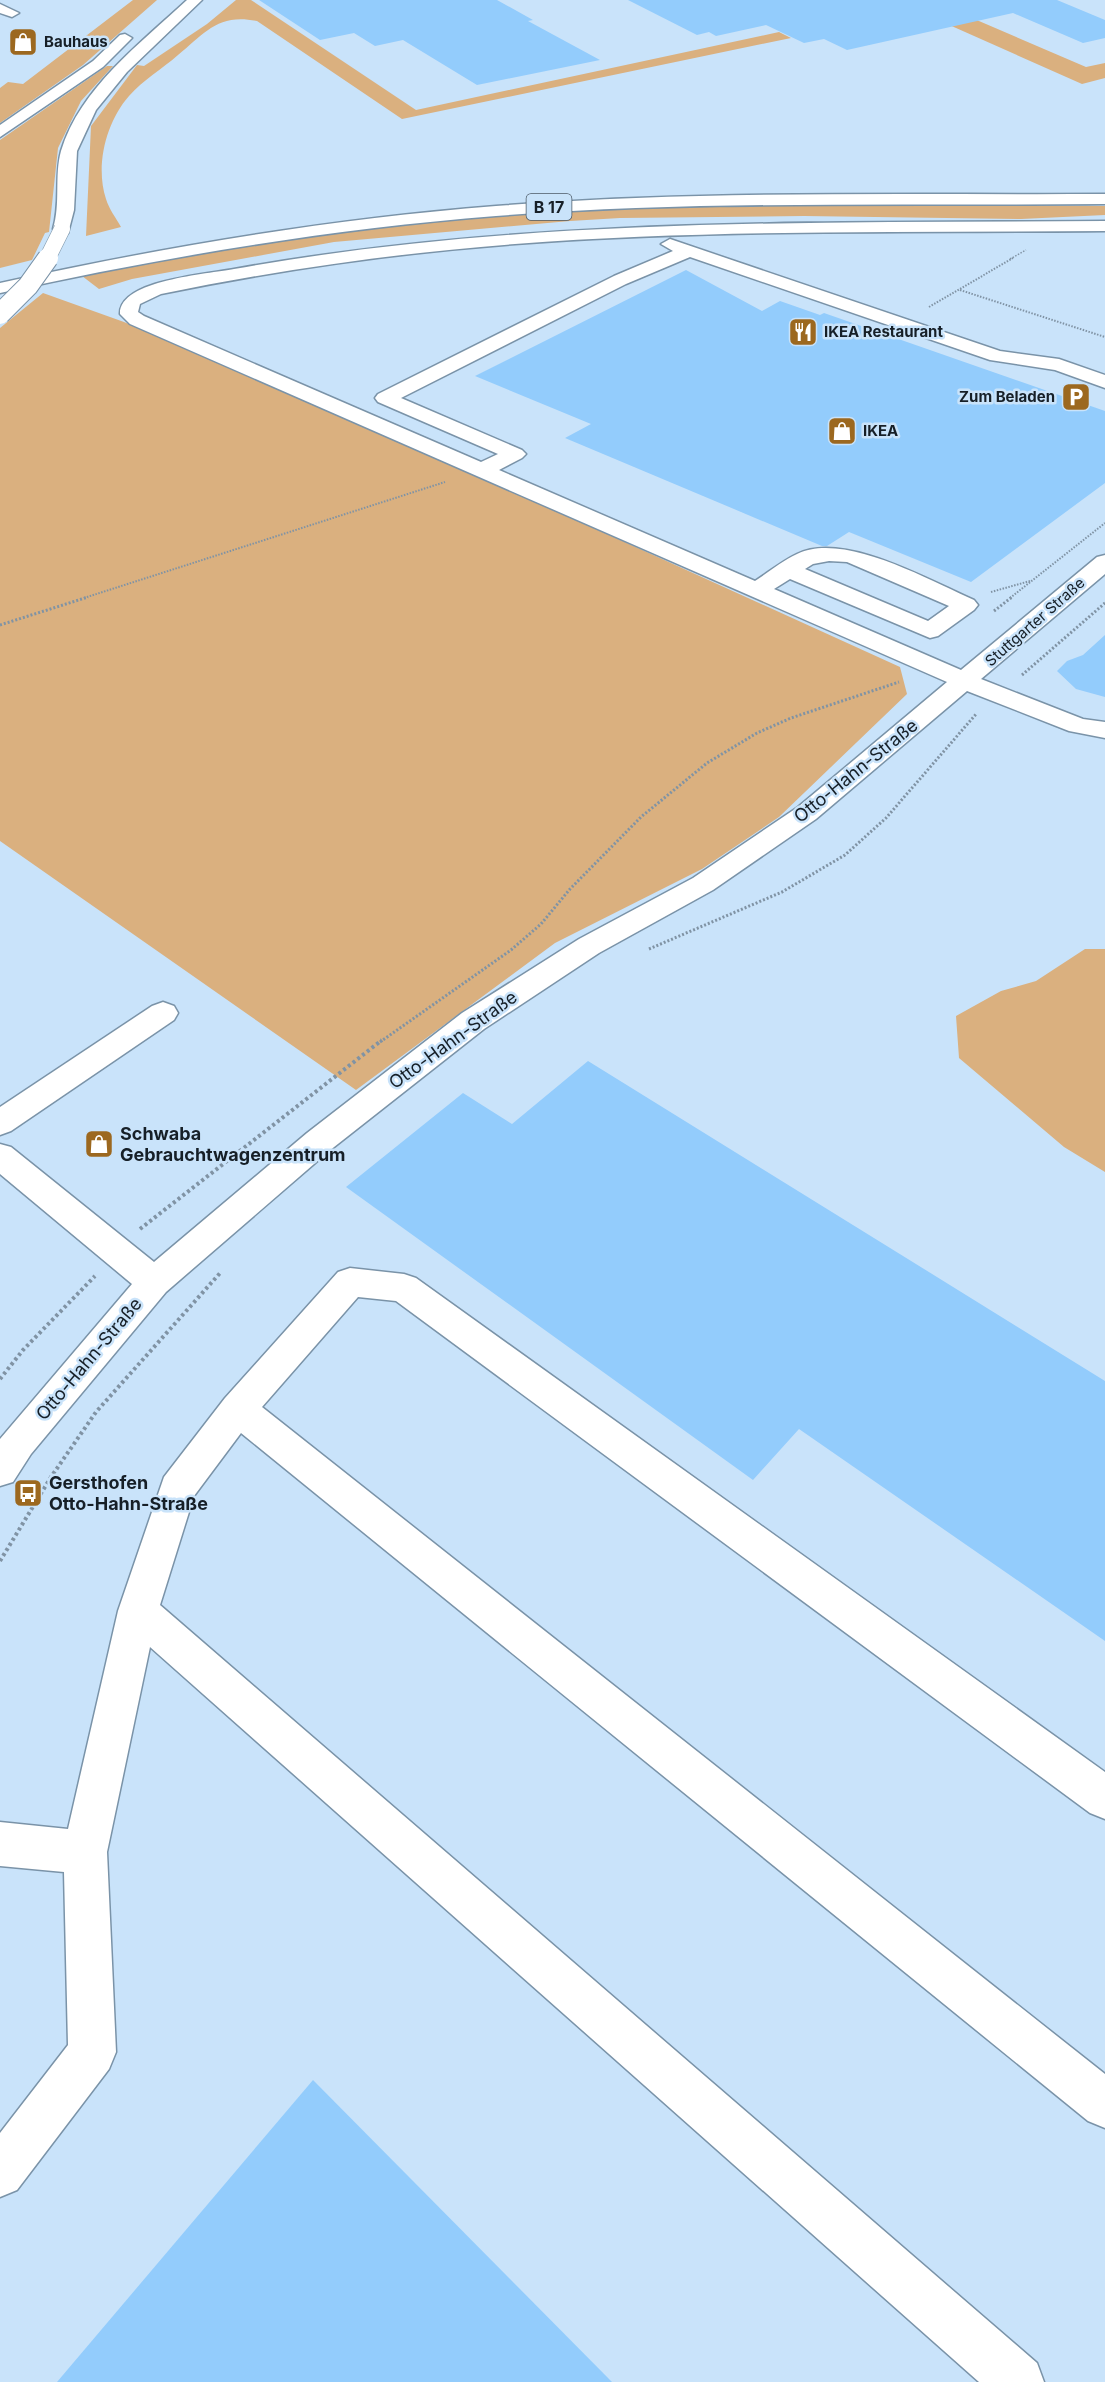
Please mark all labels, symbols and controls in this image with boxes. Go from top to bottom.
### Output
shop icon: Bauhaus [7,26,39,58]
place label: Bauhaus [44,32,108,51]
road number: B 17 [526,194,572,220]
restaurant icon: IKEA Restaurant [787,316,819,348]
place label: IKEA Restaurant [824,322,943,341]
parking icon: Zum Beladen [1060,381,1092,413]
place label: Zum Beladen [959,387,1055,406]
shop icon: IKEA [826,415,858,447]
place label: IKEA [863,421,898,440]
street label: Stuttgarter Straße [981,573,1089,670]
street label: Otto-Hahn-Straße [790,714,922,827]
street label: Otto-Hahn-Straße [385,986,521,1093]
place label: Schwaba Gebrauchtwagenzentrum [120,1123,346,1165]
shop icon: Schwaba Gebrauchtwagenzentrum [83,1128,115,1160]
street label: Otto-Hahn-Straße [31,1293,146,1424]
place label: Gersthofen Otto-Hahn-Straße [49,1472,208,1514]
bus stop icon: Gersthofen Otto-Hahn-Straße [12,1477,44,1509]

